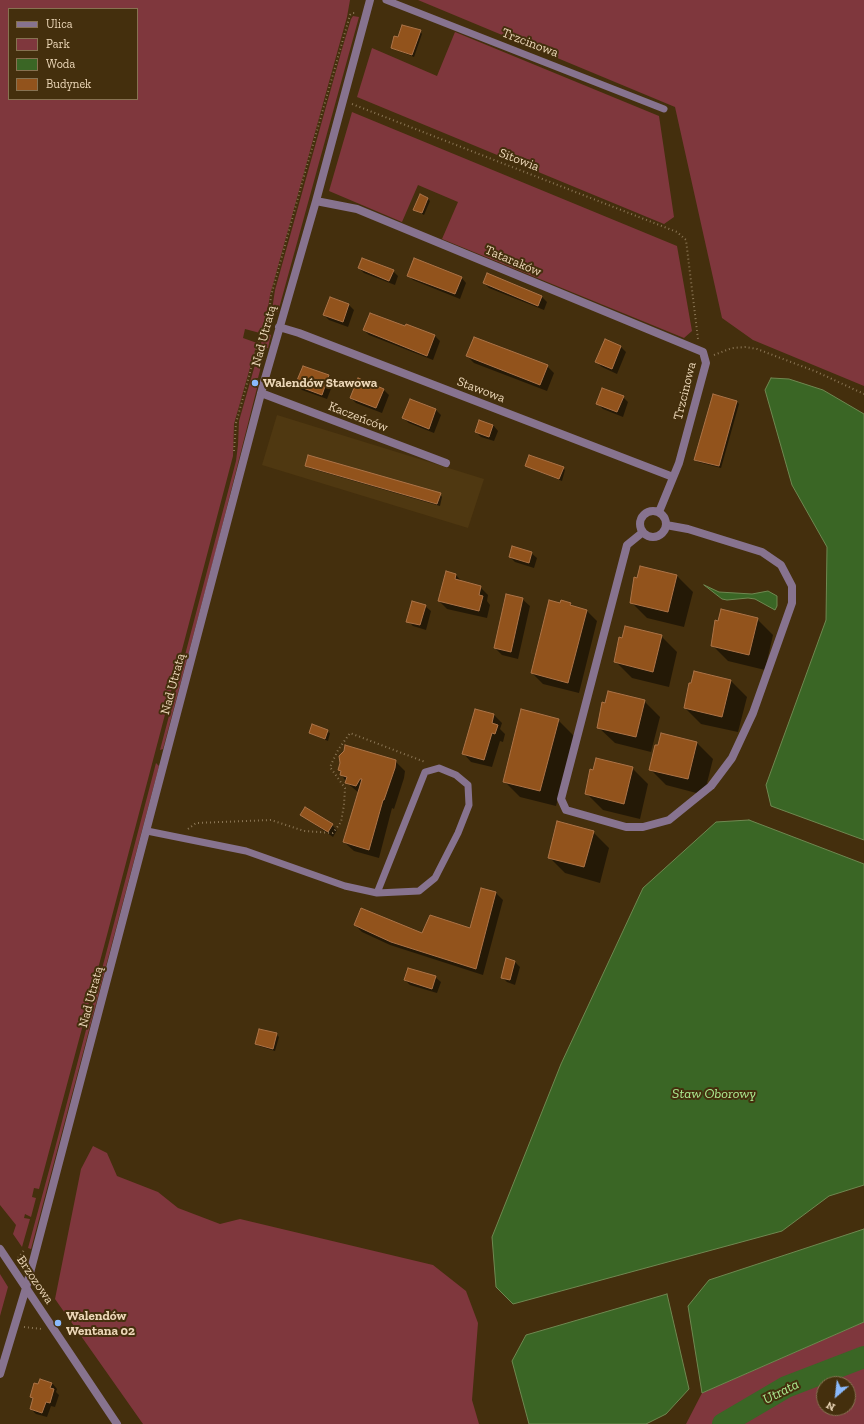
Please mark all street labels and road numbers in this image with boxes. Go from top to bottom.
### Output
street label: Trzcinowa [500,25,560,61]
street label: Sitowia [497,145,541,175]
street label: Tataraków [482,242,544,280]
street label: Nad Utratą [248,304,280,368]
street label: Trzcinowa [670,360,700,422]
street label: Stawowa [455,374,507,406]
street label: Kaczeńców [326,398,390,436]
street label: Nad Utratą [157,652,189,716]
street label: Nad Utratą [75,965,107,1029]
street label: Brzozowa [13,1253,57,1307]

